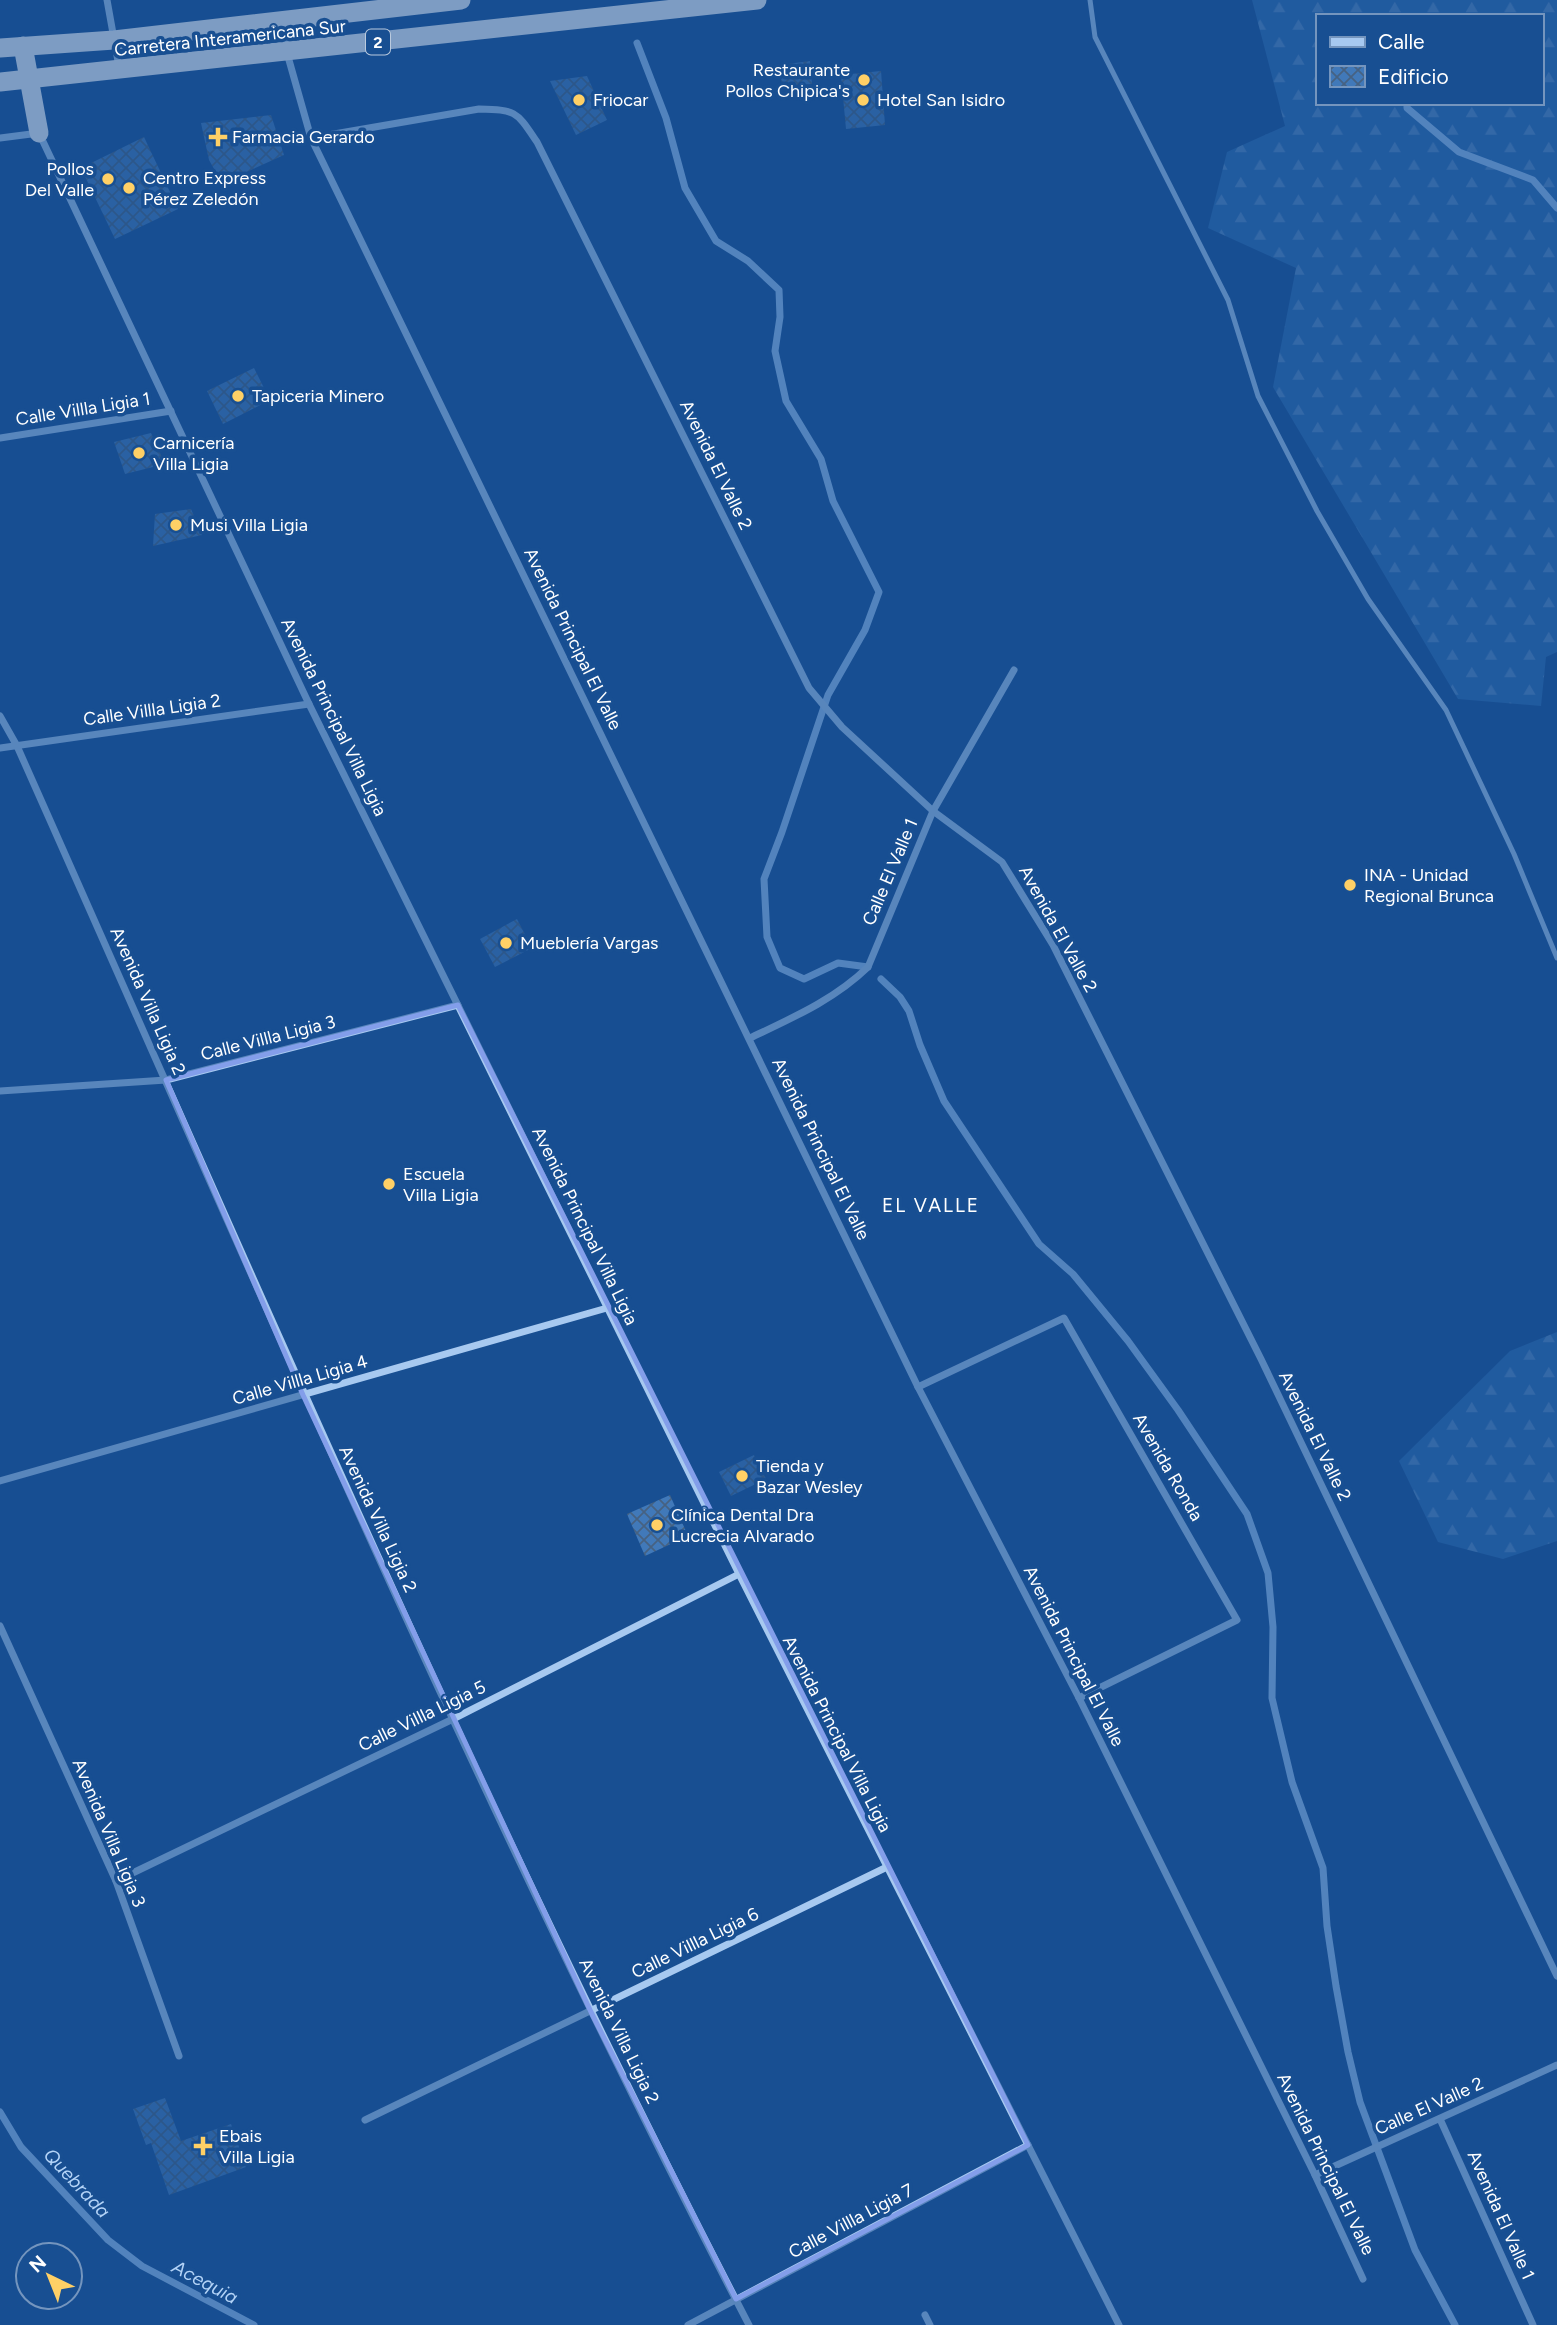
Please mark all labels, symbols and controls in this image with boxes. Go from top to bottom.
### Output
legend [1316,14,1543,105]
street label: Carretera Interamericana Sur [113,15,347,61]
text: Calle [1378,29,1425,54]
road number: 2 [366,30,390,54]
place label: Restaurante Pollos Chipica's [725,59,850,102]
text: Edificio [1378,64,1449,89]
marker: Restaurante Pollos Chipica's [856,72,872,88]
place label: Friocar [593,89,648,111]
place label: Hotel San Isidro [877,89,1005,111]
marker: Friocar [571,92,587,108]
marker: Hotel San Isidro [855,92,871,108]
place label: Farmacia Gerardo [232,126,375,148]
marker: Farmacia Gerardo [210,129,226,145]
place label: Pollos Del Valle [25,158,94,201]
place label: Centro Express Pérez Zeledón [143,167,266,210]
marker: Pollos Del Valle [100,171,116,187]
marker: Centro Express Pérez Zeledón [121,180,137,196]
place label: Tapiceria Minero [252,385,384,407]
street label: Calle Villla Ligia 1 [14,388,152,430]
marker: Tapiceria Minero [230,388,246,404]
street label: Avenida El Valle 2 [675,397,757,533]
place label: Carnicería Villa Ligia [153,432,234,475]
marker: Carnicería Villa Ligia [131,445,147,461]
place label: Musi Villa Ligia [190,514,308,536]
marker: Musi Villa Ligia [168,517,184,533]
street label: Avenida Principal El Valle [519,544,627,734]
street label: Avenida Principal Villa Ligia [276,614,392,820]
street label: Calle Villla Ligia 2 [82,689,222,731]
street label: Calle El Valle 1 [858,815,922,929]
street label: Avenida El Valle 2 [1014,862,1102,996]
place label: INA - Unidad Regional Brunca [1364,864,1494,907]
marker: INA - Unidad Regional Brunca [1342,877,1358,893]
street label: Avenida Villa Ligia 2 [106,924,190,1078]
place label: Mueblería Vargas [520,932,658,954]
marker: Mueblería Vargas [498,935,514,951]
street label: Calle Villla Ligia 3 [198,1011,338,1065]
street label: Avenida Principal El Valle [767,1054,875,1244]
street label: Avenida Principal Villa Ligia [527,1123,643,1329]
place label: Escuela Villa Ligia [403,1163,479,1206]
marker: Escuela Villa Ligia [381,1176,397,1192]
district label: EL VALLE [882,1194,980,1217]
street label: Calle Villla Ligia 4 [230,1350,370,1410]
street label: Avenida El Valle 2 [1274,1368,1356,1504]
street label: Avenida Ronda [1128,1409,1208,1525]
street label: Avenida Villa Ligia 2 [334,1442,422,1596]
place label: Tienda y Bazar Wesley [756,1455,863,1498]
marker: Tienda y Bazar Wesley [734,1468,750,1484]
place label: Clínica Dental Dra Lucrecia Alvarado [671,1504,814,1547]
marker: Clínica Dental Dra Lucrecia Alvarado [649,1517,665,1533]
street label: Avenida Principal El Valle [1019,1562,1129,1750]
street label: Avenida Principal Villa Ligia [778,1632,896,1836]
street label: Calle Villla Ligia 5 [355,1676,489,1756]
street label: Avenida Villa Ligia 3 [68,1755,150,1911]
street label: Calle Villla Ligia 6 [628,1903,762,1983]
street label: Avenida Villa Ligia 2 [574,1954,664,2108]
street label: Avenida Principal El Valle [1272,2069,1380,2259]
street label: Calle El Valle 2 [1371,2072,1487,2140]
place label: Ebais Villa Ligia [219,2125,295,2168]
marker: Ebais Villa Ligia [193,2136,213,2156]
water label: Quebrada [39,2143,115,2223]
street label: Avenida El Valle 1 [1463,2147,1539,2283]
street label: Calle Villla Ligia 7 [785,2179,917,2263]
north arrow [14,2241,84,2311]
text: N [25,2251,51,2277]
water label: Acequia [167,2255,242,2309]

